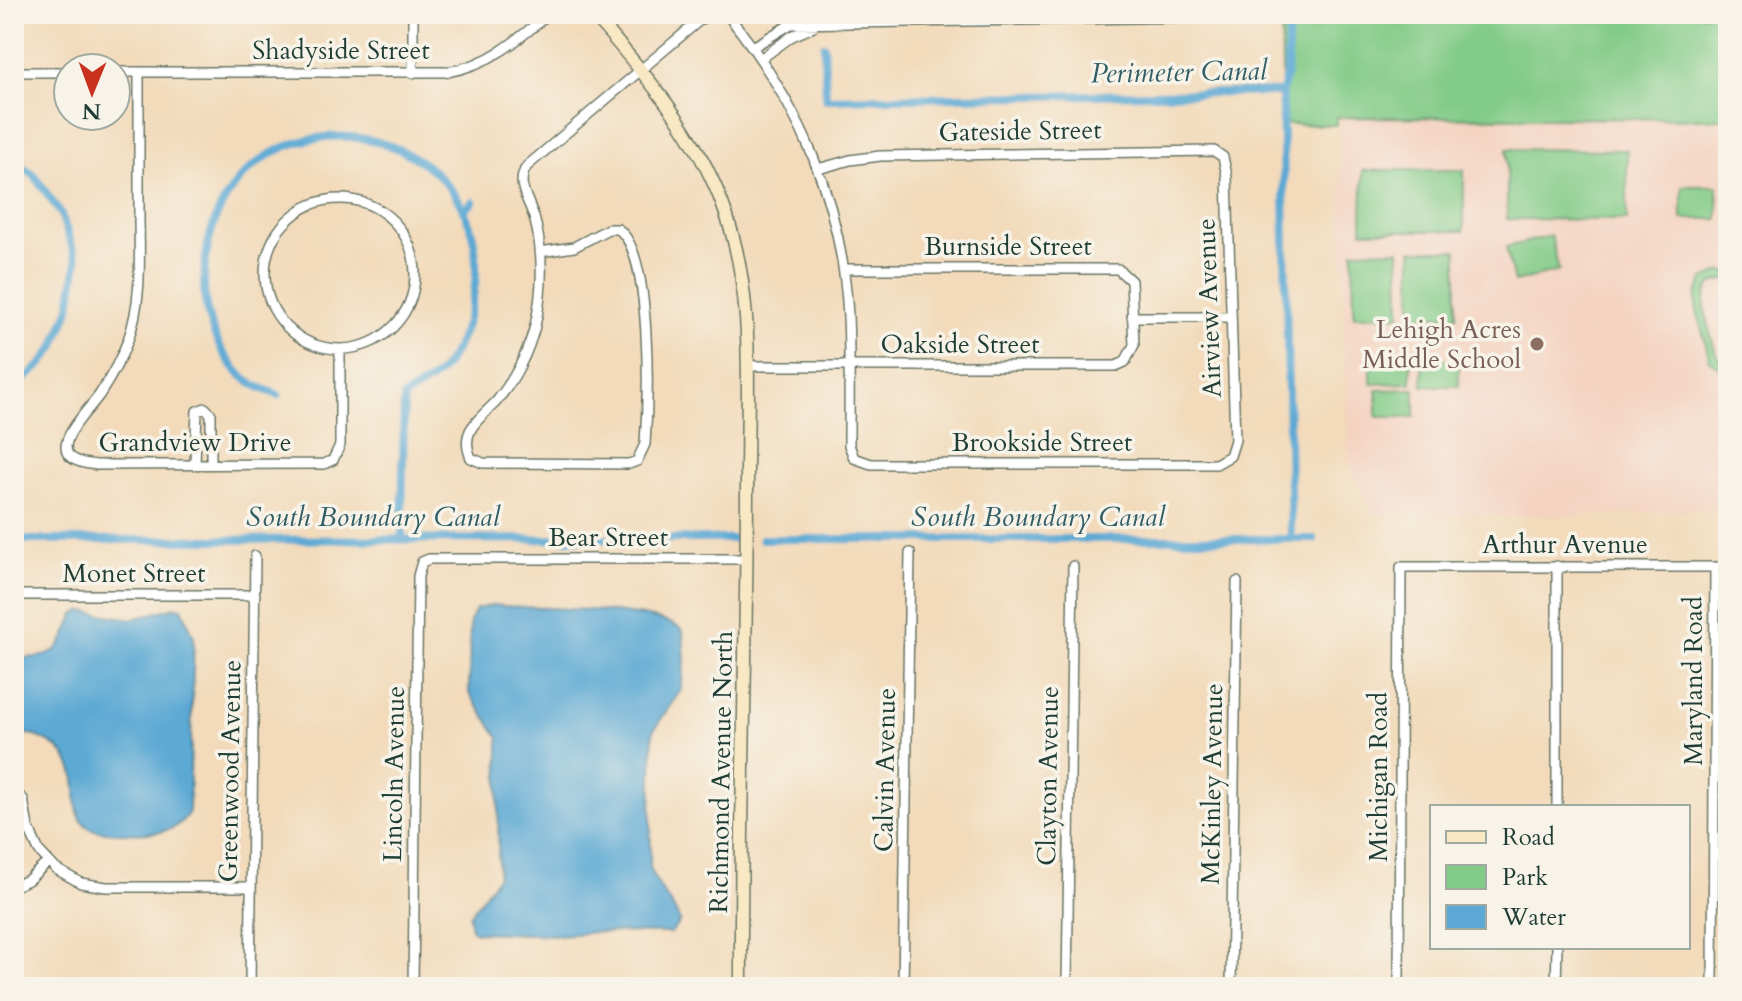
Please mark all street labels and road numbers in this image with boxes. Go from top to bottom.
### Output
street label: Shadyside Street [252,33,430,68]
street label: Gateside Street [938,112,1102,150]
street label: Airview Avenue [1188,218,1230,398]
street label: Burnside Street [924,229,1092,264]
street label: Oakside Street [881,327,1039,362]
street label: Grandview Drive [99,425,291,460]
street label: Brookside Street [952,425,1132,460]
street label: Bear Street [548,520,668,555]
street label: Arthur Avenue [1482,527,1648,562]
street label: Monet Street [63,556,205,591]
street label: Maryland Road [1676,596,1711,766]
street label: Richmond Avenue North [701,630,741,914]
street label: Greenwood Avenue [211,659,249,883]
street label: McKinley Avenue [1193,683,1231,885]
street label: Lincoln Avenue [375,685,413,863]
street label: Clayton Avenue [1029,686,1067,866]
street label: Calvin Avenue [866,688,904,852]
street label: Michigan Road [1361,692,1396,862]

